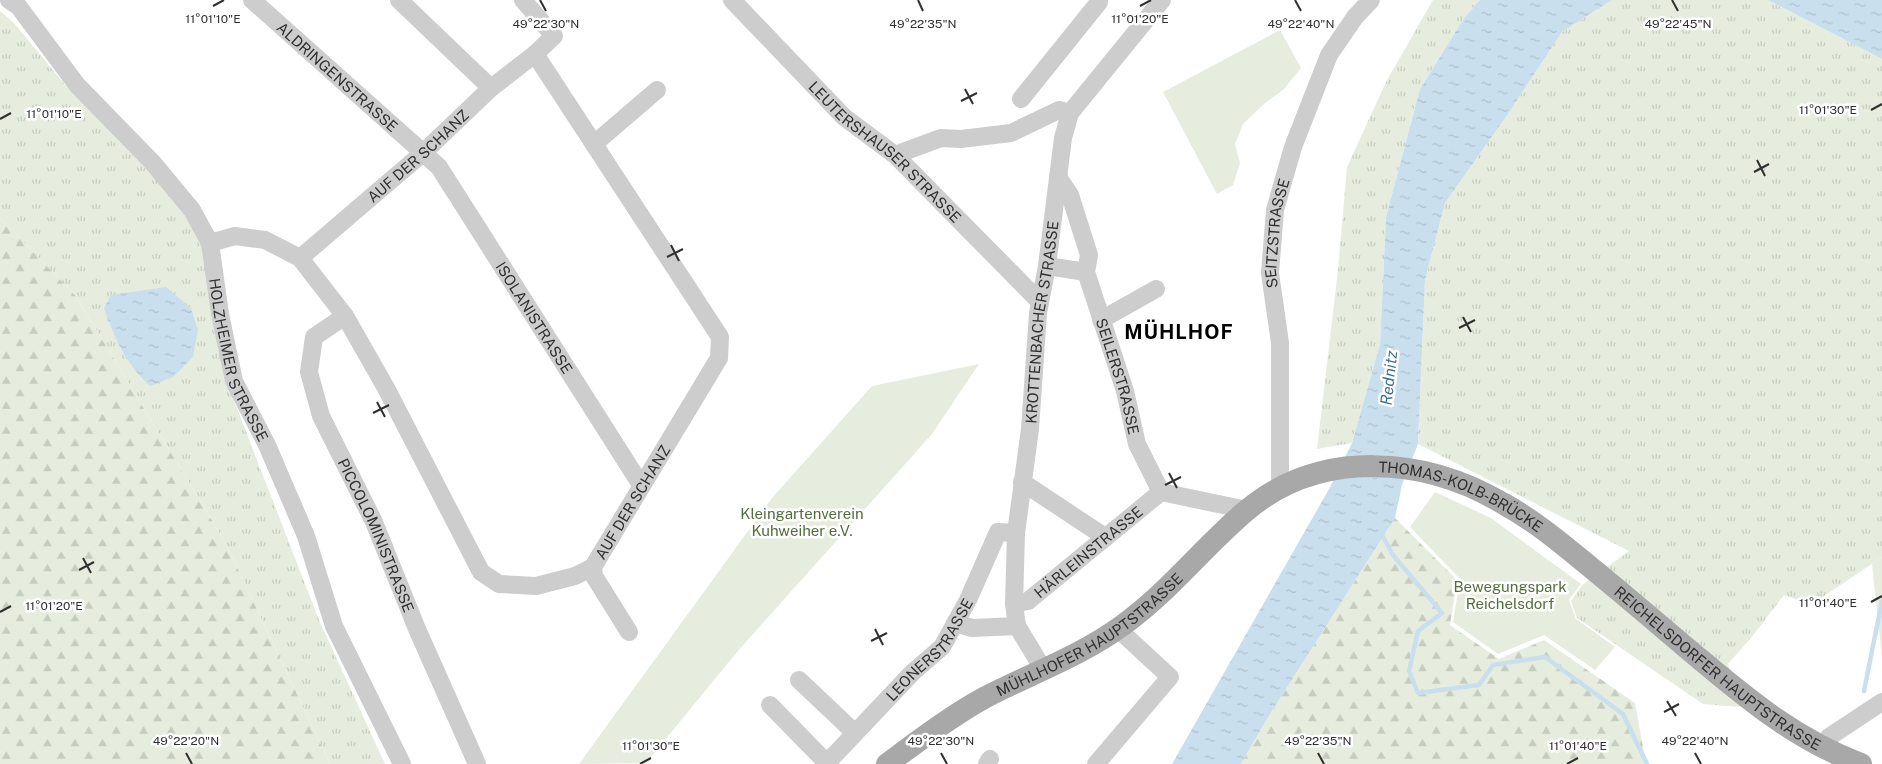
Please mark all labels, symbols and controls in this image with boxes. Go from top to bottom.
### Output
text: 11°01'10"E [185,12,241,26]
text: 11°01'20"E [1111,12,1169,26]
text: 49°22'30"N [513,17,579,31]
text: 49°22'35"N [889,17,957,31]
text: 49°22'40"N [1268,17,1334,31]
text: 49°22'45"N [1644,17,1712,31]
street label: ALDRINGENSTRASSE [274,18,402,135]
street label: LEUTERSHAUSER STRASSE [806,78,965,226]
text: 11°01'30"E [1799,103,1857,117]
street label: AUF DER SCHANZ [364,106,472,205]
text: 11°01'10"E [26,107,82,121]
street label: SEITZSTRASSE [1261,176,1292,289]
street label: KROTTENBACHER STRASSE [1022,220,1061,424]
street label: ISOLANISTRASSE [493,258,576,377]
street label: HOLZHEIMER STRASSE [207,277,272,444]
street label: SEILERSTRASSE [1093,316,1143,436]
district label: MÜHLHOF [1124,319,1234,344]
water label: Rednitz [1377,349,1401,406]
street label: AUF DER SCHANZ [591,442,673,562]
street label: PICCOLOMINISTRASSE [335,455,418,615]
street label: THOMAS-KOLB-BRÜCKE [1378,458,1546,535]
street label: HÄRLEINSTRASSE [1031,502,1146,601]
park label: Kleingartenverein Kuhweiher e.V. [740,505,864,539]
street label: MÜHLHOFER HAUPTSTRASSE [993,569,1186,699]
park label: Bewegungspark Reichelsdorf [1453,578,1567,612]
street label: REICHELSDORFER HAUPTSTRASSE [1611,582,1824,753]
street label: LEONERSTRASSE [882,595,976,704]
text: 11°01'40"E [1799,596,1857,610]
text: 11°01'20"E [25,599,83,613]
text: 49°22'20"N [153,734,219,748]
text: 49°22'30"N [908,734,974,748]
text: 49°22'35"N [1284,734,1352,748]
text: 49°22'40"N [1662,734,1728,748]
text: 11°01'30"E [622,739,680,753]
text: 11°01'40"E [1549,739,1607,753]

